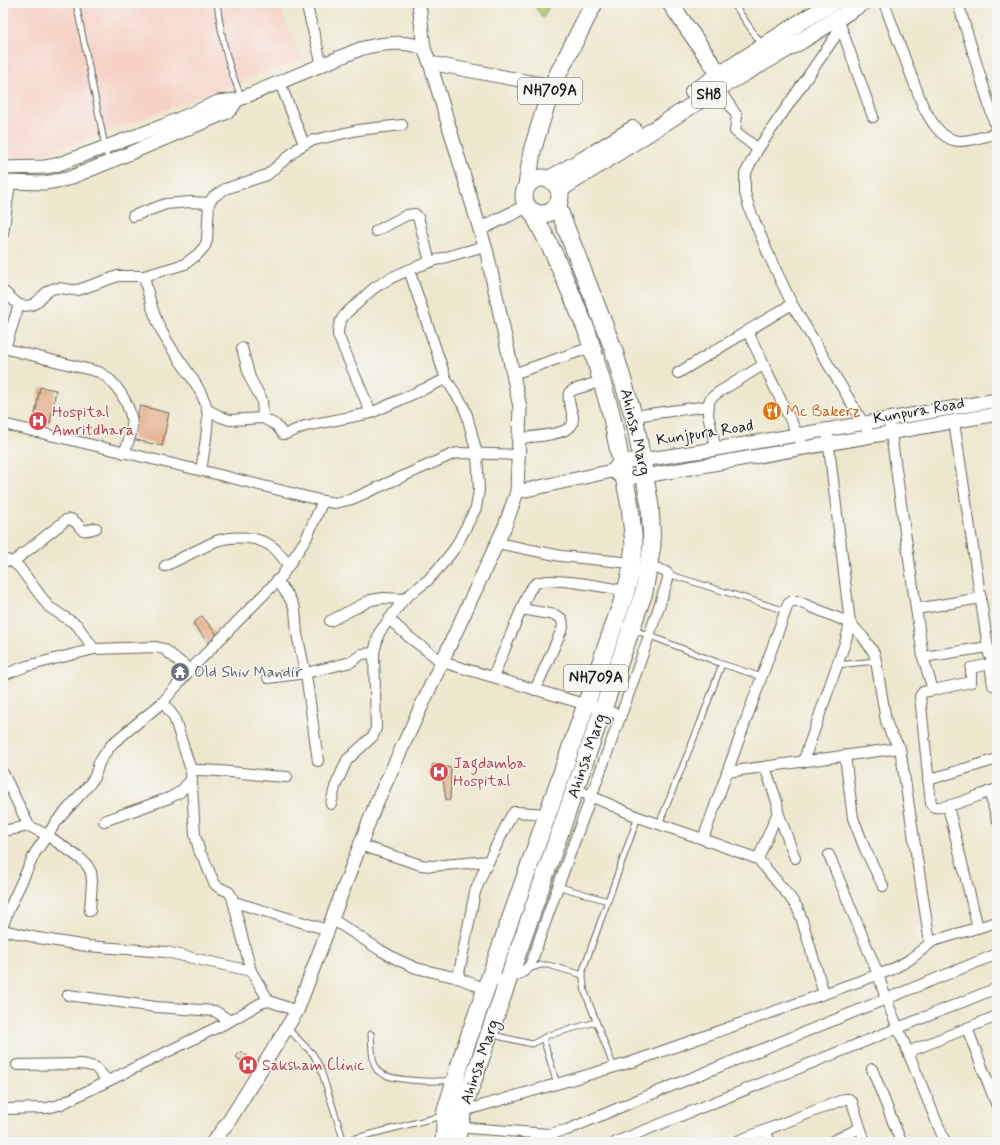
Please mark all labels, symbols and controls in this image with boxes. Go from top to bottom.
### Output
road number: NH709A [518,78,582,104]
road number: SH8 [692,82,726,108]
street label: Ahinsa Marg [614,387,655,478]
street label: Kunpura Road [872,393,966,429]
restaurant icon: Mc Bakerz [761,400,783,422]
place label: Mc Bakerz [786,401,861,422]
place label: Hospital Amritdhara [52,402,134,441]
hospital icon: Hospital Amritdhara [27,410,49,432]
street label: Kunjpura Road [655,415,755,451]
temple icon: Old Shiv Mandir [169,661,191,683]
place label: Old Shiv Mandir [194,662,303,683]
road number: NH709A [564,665,628,691]
street label: Ahinsa Marg [563,711,612,801]
place label: Jagdamba Hospital [453,753,526,792]
hospital icon: Jagdamba Hospital [428,761,450,783]
street label: Ahinsa Marg [456,1017,505,1107]
hospital icon: Saksham Clinic [237,1054,259,1076]
place label: Saksham Clinic [262,1055,365,1076]

